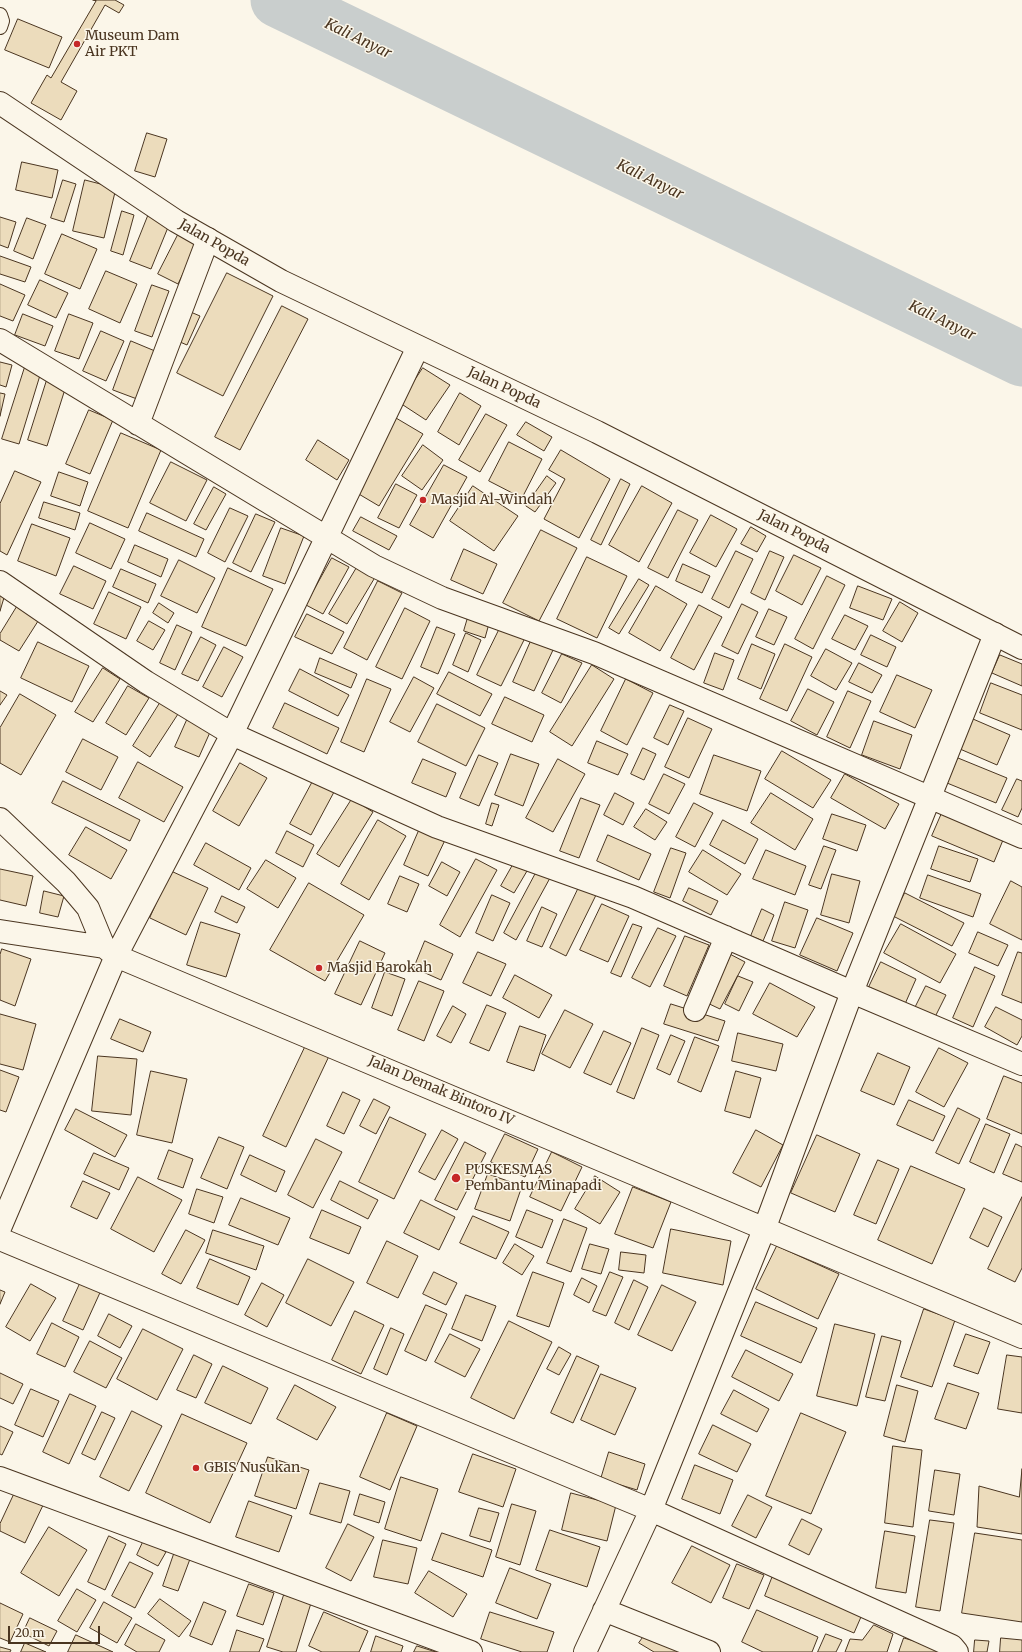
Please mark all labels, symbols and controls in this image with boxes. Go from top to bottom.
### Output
water label: Kali Anyar [322,15,394,63]
place label: Museum Dam Air PKT [85,28,179,60]
marker: Museum Dam Air PKT [72,39,82,49]
water label: Kali Anyar [614,156,686,204]
street label: Jalan Popda [176,216,252,270]
water label: Kali Anyar [906,297,978,345]
street label: Jalan Popda [465,364,543,412]
place label: Masjid Al-Windah [431,492,553,508]
marker: Masjid Al-Windah [418,495,428,505]
street label: Jalan Popda [755,507,833,557]
place label: Masjid Barokah [327,960,432,976]
marker: Masjid Barokah [314,963,324,973]
street label: Jalan Demak Bintoro IV [366,1053,516,1129]
place label: PUSKESMAS Pembantu Minapadi [465,1162,602,1194]
marker: PUSKESMAS Pembantu Minapadi [450,1172,462,1184]
place label: GBIS Nusukan [204,1460,300,1476]
marker: GBIS Nusukan [191,1463,201,1473]
scale bar [10,1618,102,1644]
text: 20 m [15,1625,44,1640]

